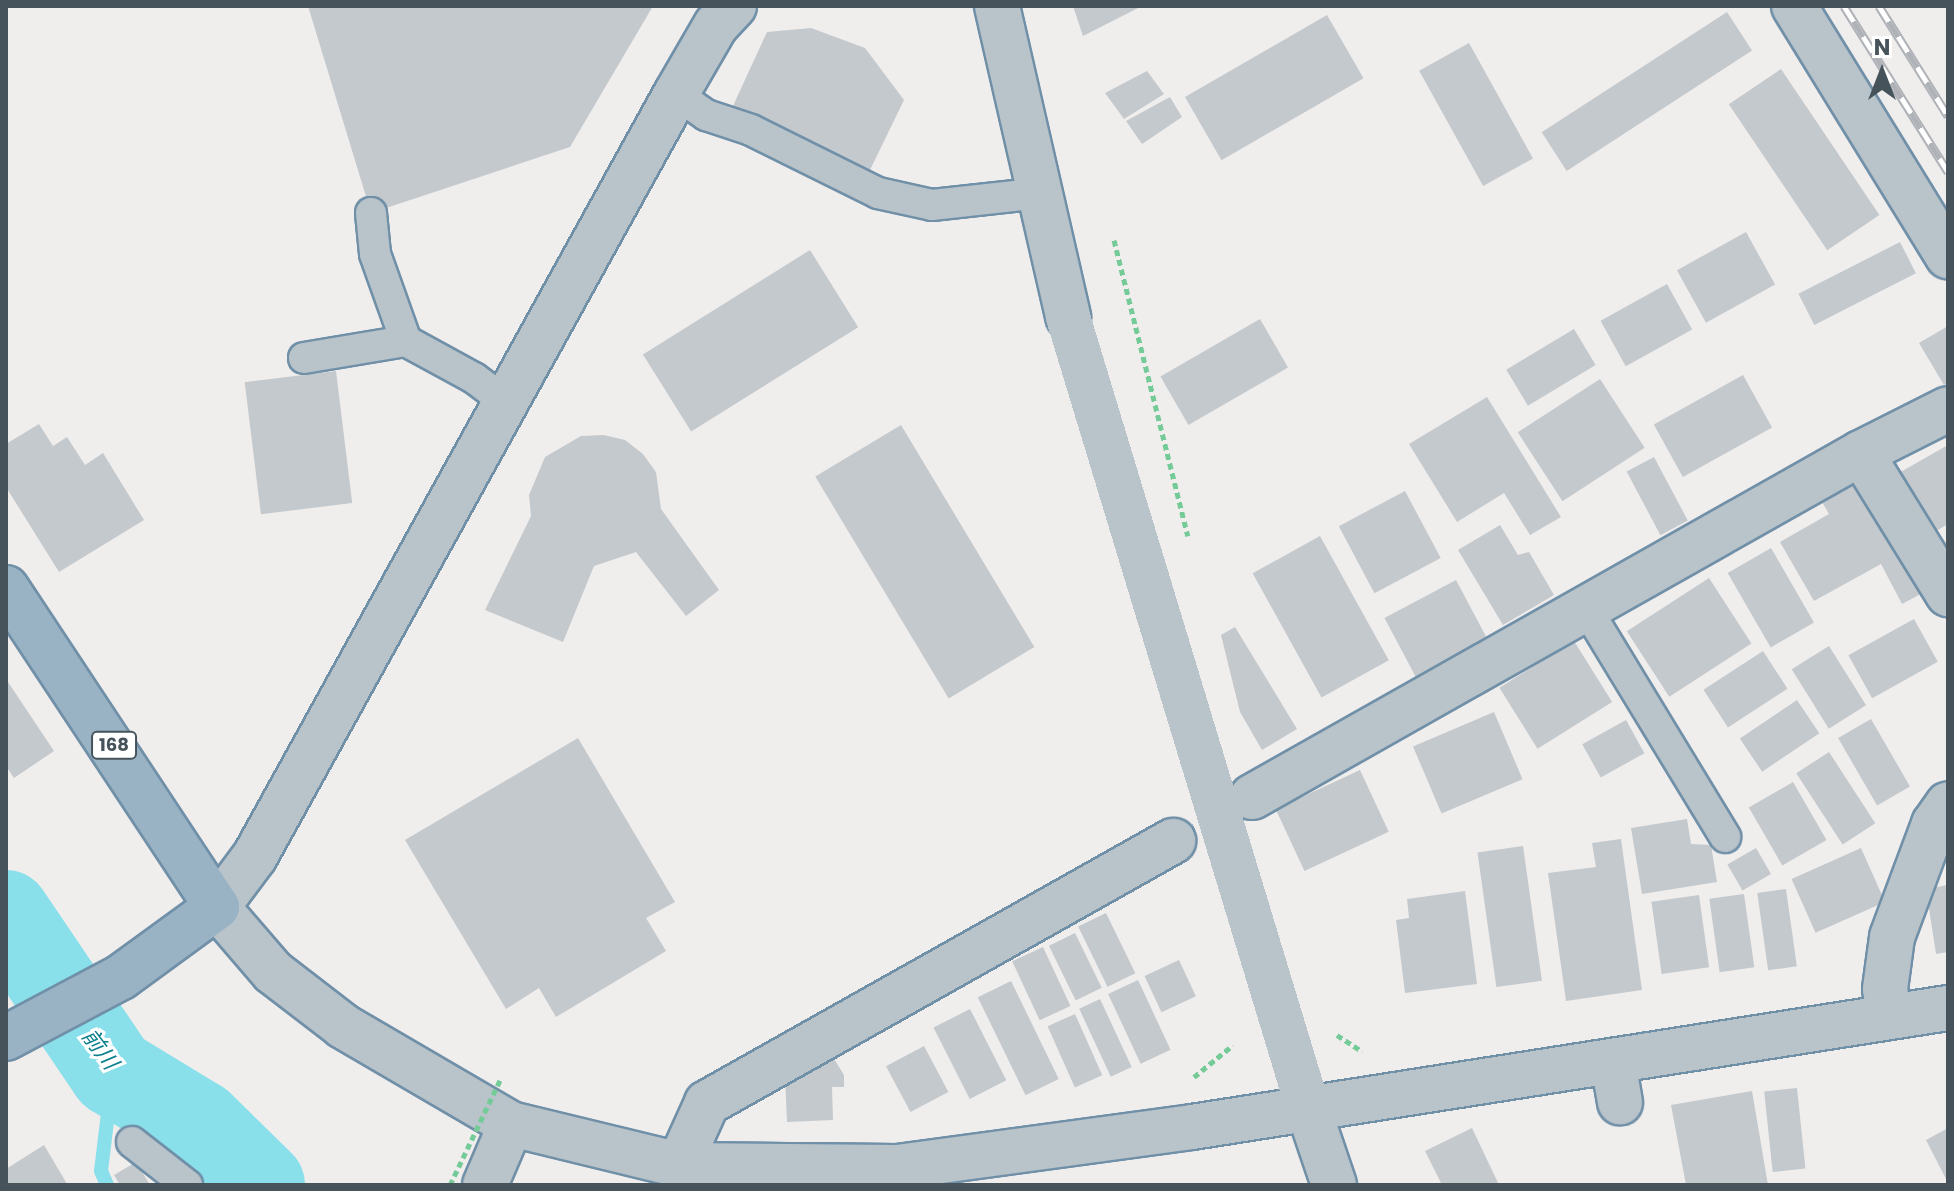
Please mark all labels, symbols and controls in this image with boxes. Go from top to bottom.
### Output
north arrow [1842,32,1922,112]
text: N [1874,32,1890,63]
road number: 168 [90,731,138,759]
water label: 前川 [76,1023,124,1075]

